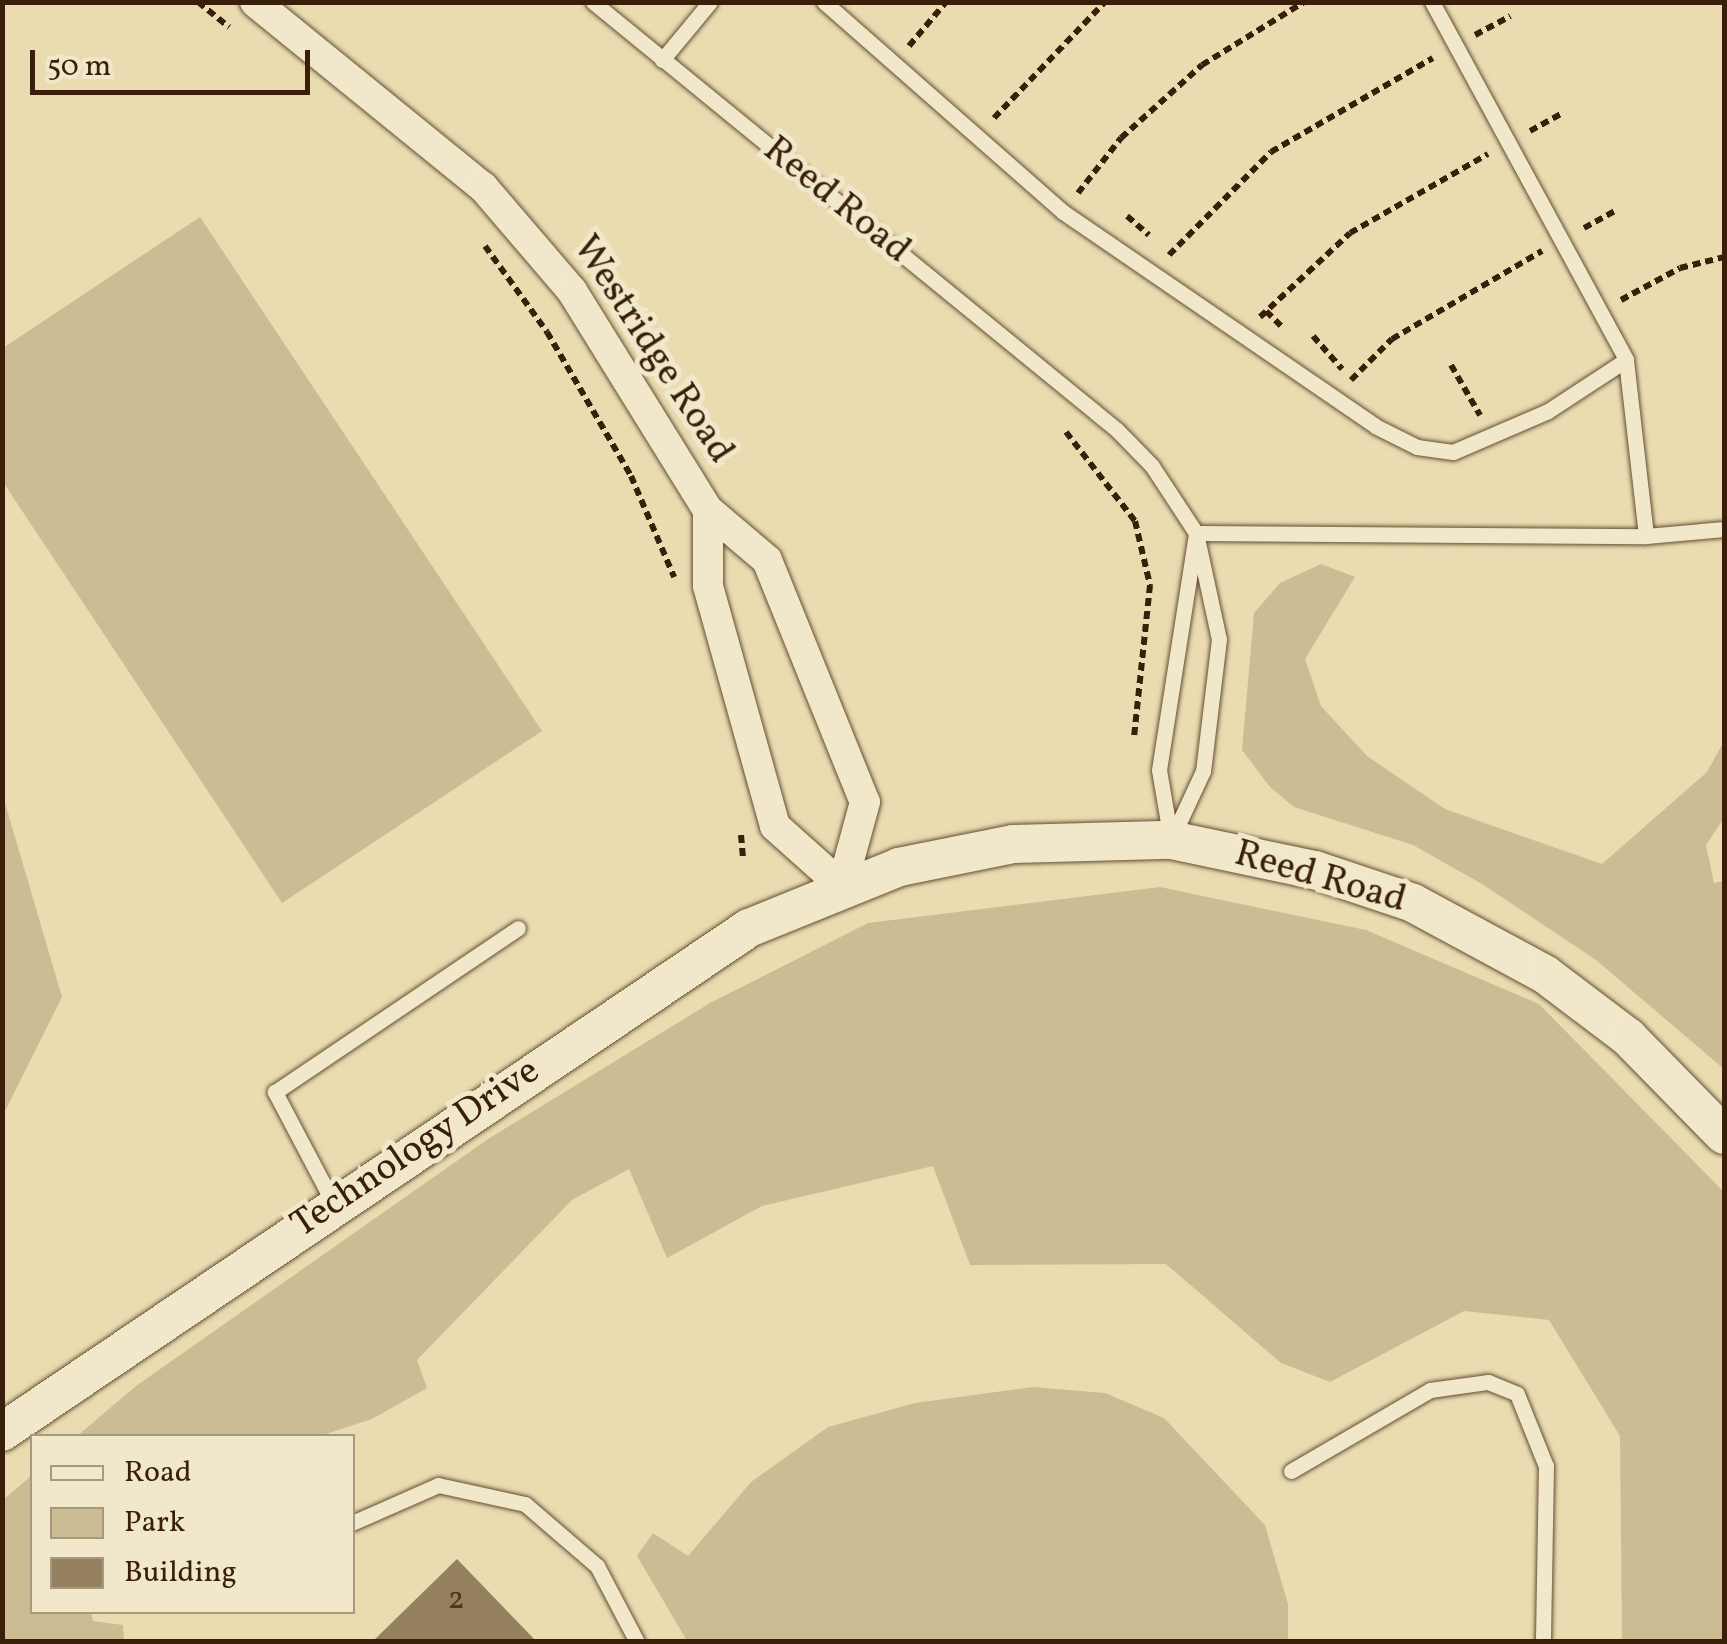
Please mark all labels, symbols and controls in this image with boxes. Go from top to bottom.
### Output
scale bar [35,30,315,92]
text: 50 m [47,46,111,88]
street label: Reed Road [753,128,919,274]
street label: Westridge Road [561,228,743,472]
street label: Reed Road [1229,832,1411,924]
street label: Technology Drive [283,1049,549,1249]
legend [30,1434,355,1614]
text: Road [124,1452,192,1494]
text: Park [124,1502,185,1544]
text: Building [124,1552,237,1594]
house number: 2 [447,1581,465,1619]

